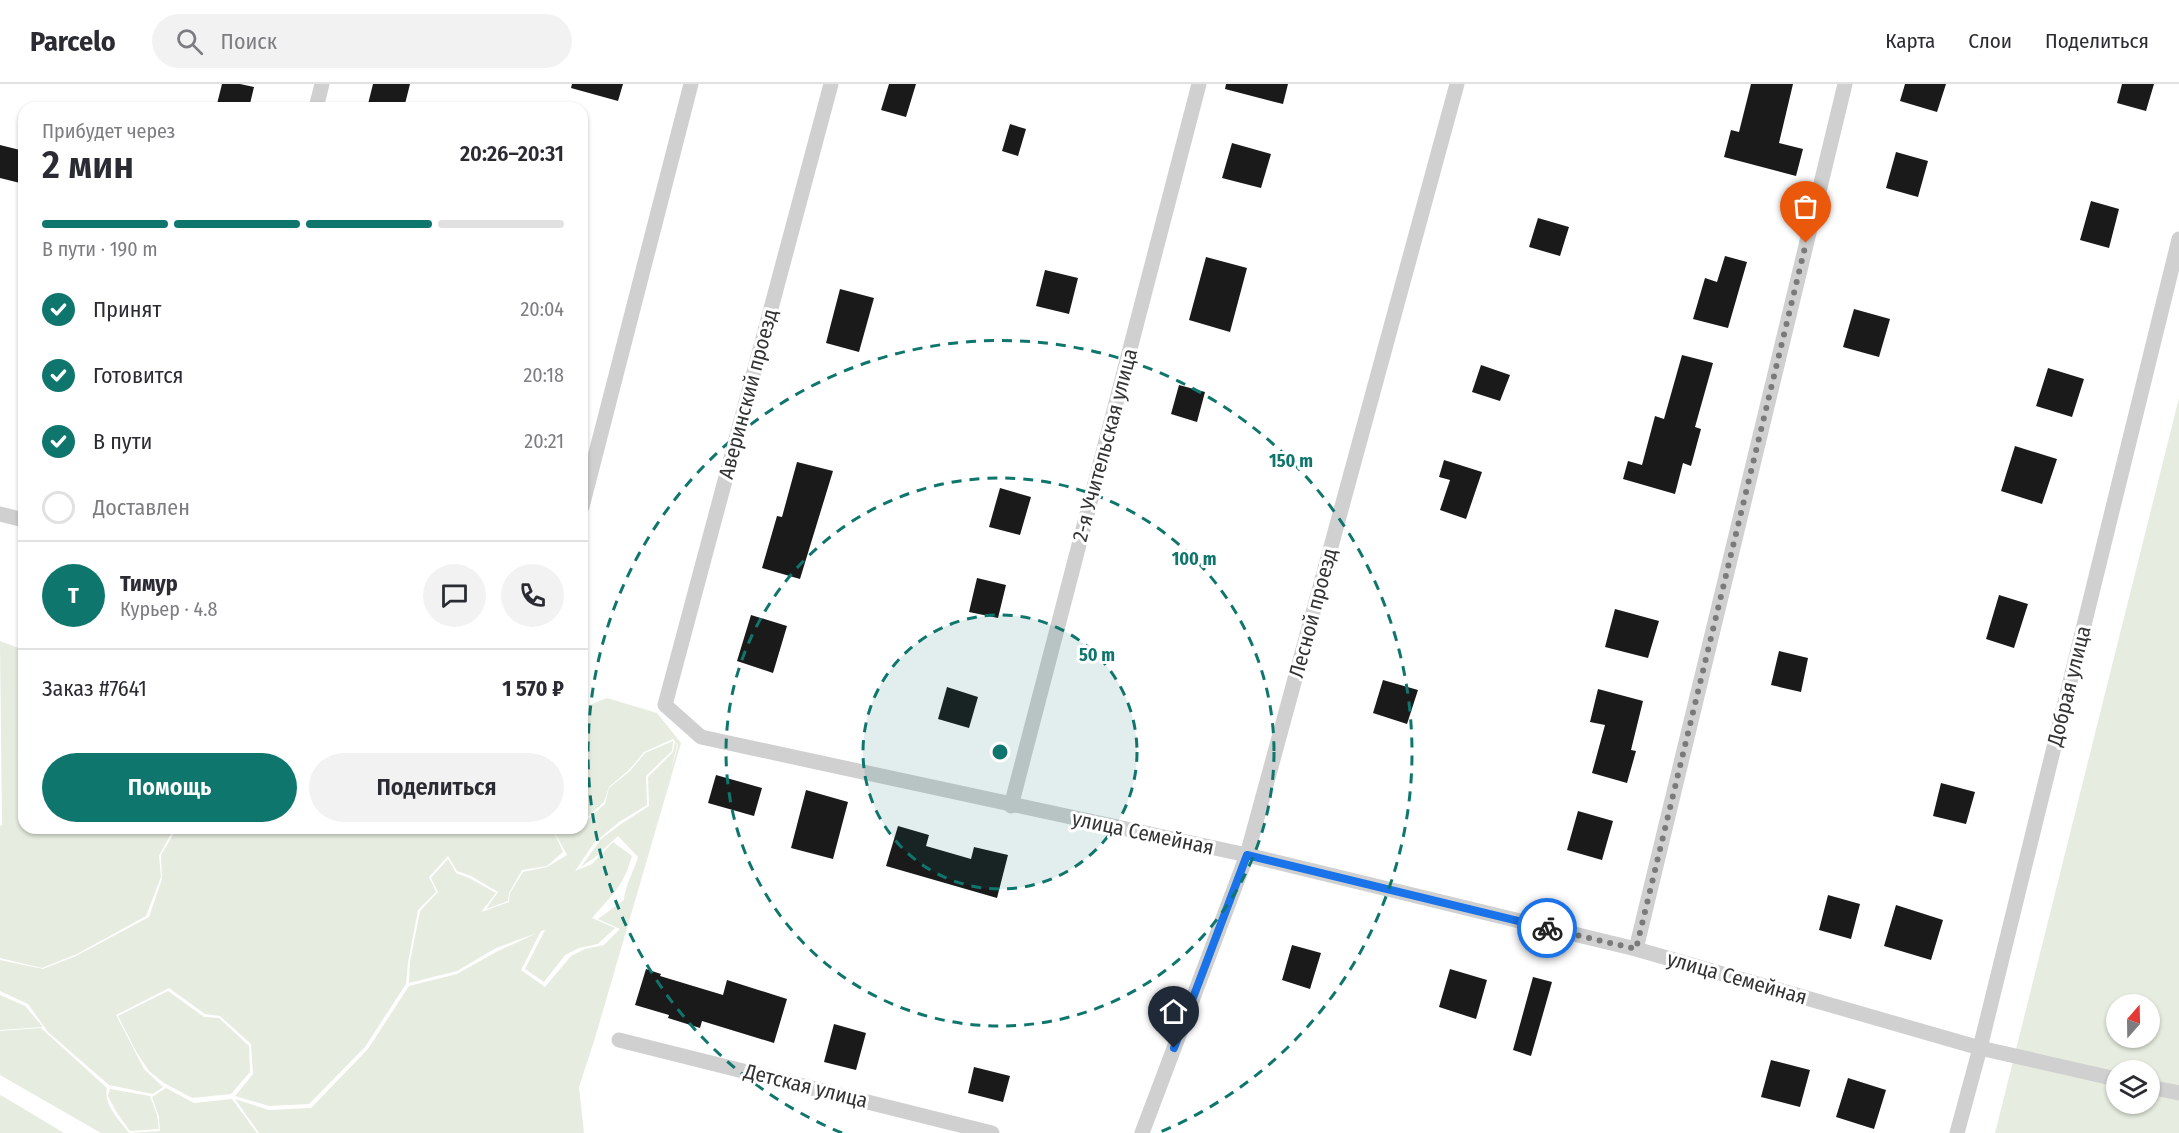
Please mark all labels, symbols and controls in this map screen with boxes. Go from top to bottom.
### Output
search box [152,14,572,68]
text: Parcelo [30,25,116,58]
icon: search [173,25,206,58]
text: Поиск [221,28,277,55]
text: Карта [1885,28,1935,54]
text: Слои [1968,28,2012,54]
text: Поделиться [2045,28,2149,54]
text: Прибудет через [42,119,175,143]
text: 20:26–20:31 [460,140,564,167]
text: 2 мин [42,142,134,188]
pin [1780,181,1831,243]
icon: bag [1789,190,1822,223]
text: В пути · 190 m [42,237,158,261]
icon: check [42,293,75,326]
text: Принят [93,296,161,323]
text: 20:04 [520,297,564,321]
street label: Аверинский проезд [713,306,783,482]
street label: 2-я Учительская улица [1067,346,1143,544]
icon: check [42,359,75,392]
text: Готовится [93,362,184,389]
text: 20:18 [524,363,564,387]
icon: check [42,425,75,458]
text: В пути [93,428,152,455]
text: 20:21 [524,429,564,453]
text: 150 m [1269,450,1313,472]
text: Доставлен [93,494,190,521]
street label: Лесной проезд [1283,545,1343,681]
text: 100 m [1172,548,1216,570]
button: chat [423,564,486,627]
button: phone [501,564,564,627]
text: Тимур [120,570,178,597]
text: Т [68,582,79,609]
text: Курьер · 4.8 [120,597,217,621]
street label: Добрая улица [2041,623,2096,750]
text: 50 m [1079,644,1115,666]
text: Заказ #7641 [42,675,147,702]
text: 1 570 ₽ [502,675,564,702]
centre of rings [990,742,1010,762]
button: Помощь [42,753,297,822]
button: Поделиться [309,753,564,822]
street label: улица Семейная [1070,805,1216,861]
courier [1517,898,1577,958]
icon: bike [1531,912,1564,945]
street label: улица Семейная [1664,946,1810,1010]
pin [1148,986,1199,1048]
north arrow [2106,994,2160,1048]
map controls [2106,994,2160,1114]
icon: home [1157,995,1190,1028]
street label: Детская улица [741,1058,870,1114]
button: layers [2106,1060,2160,1114]

